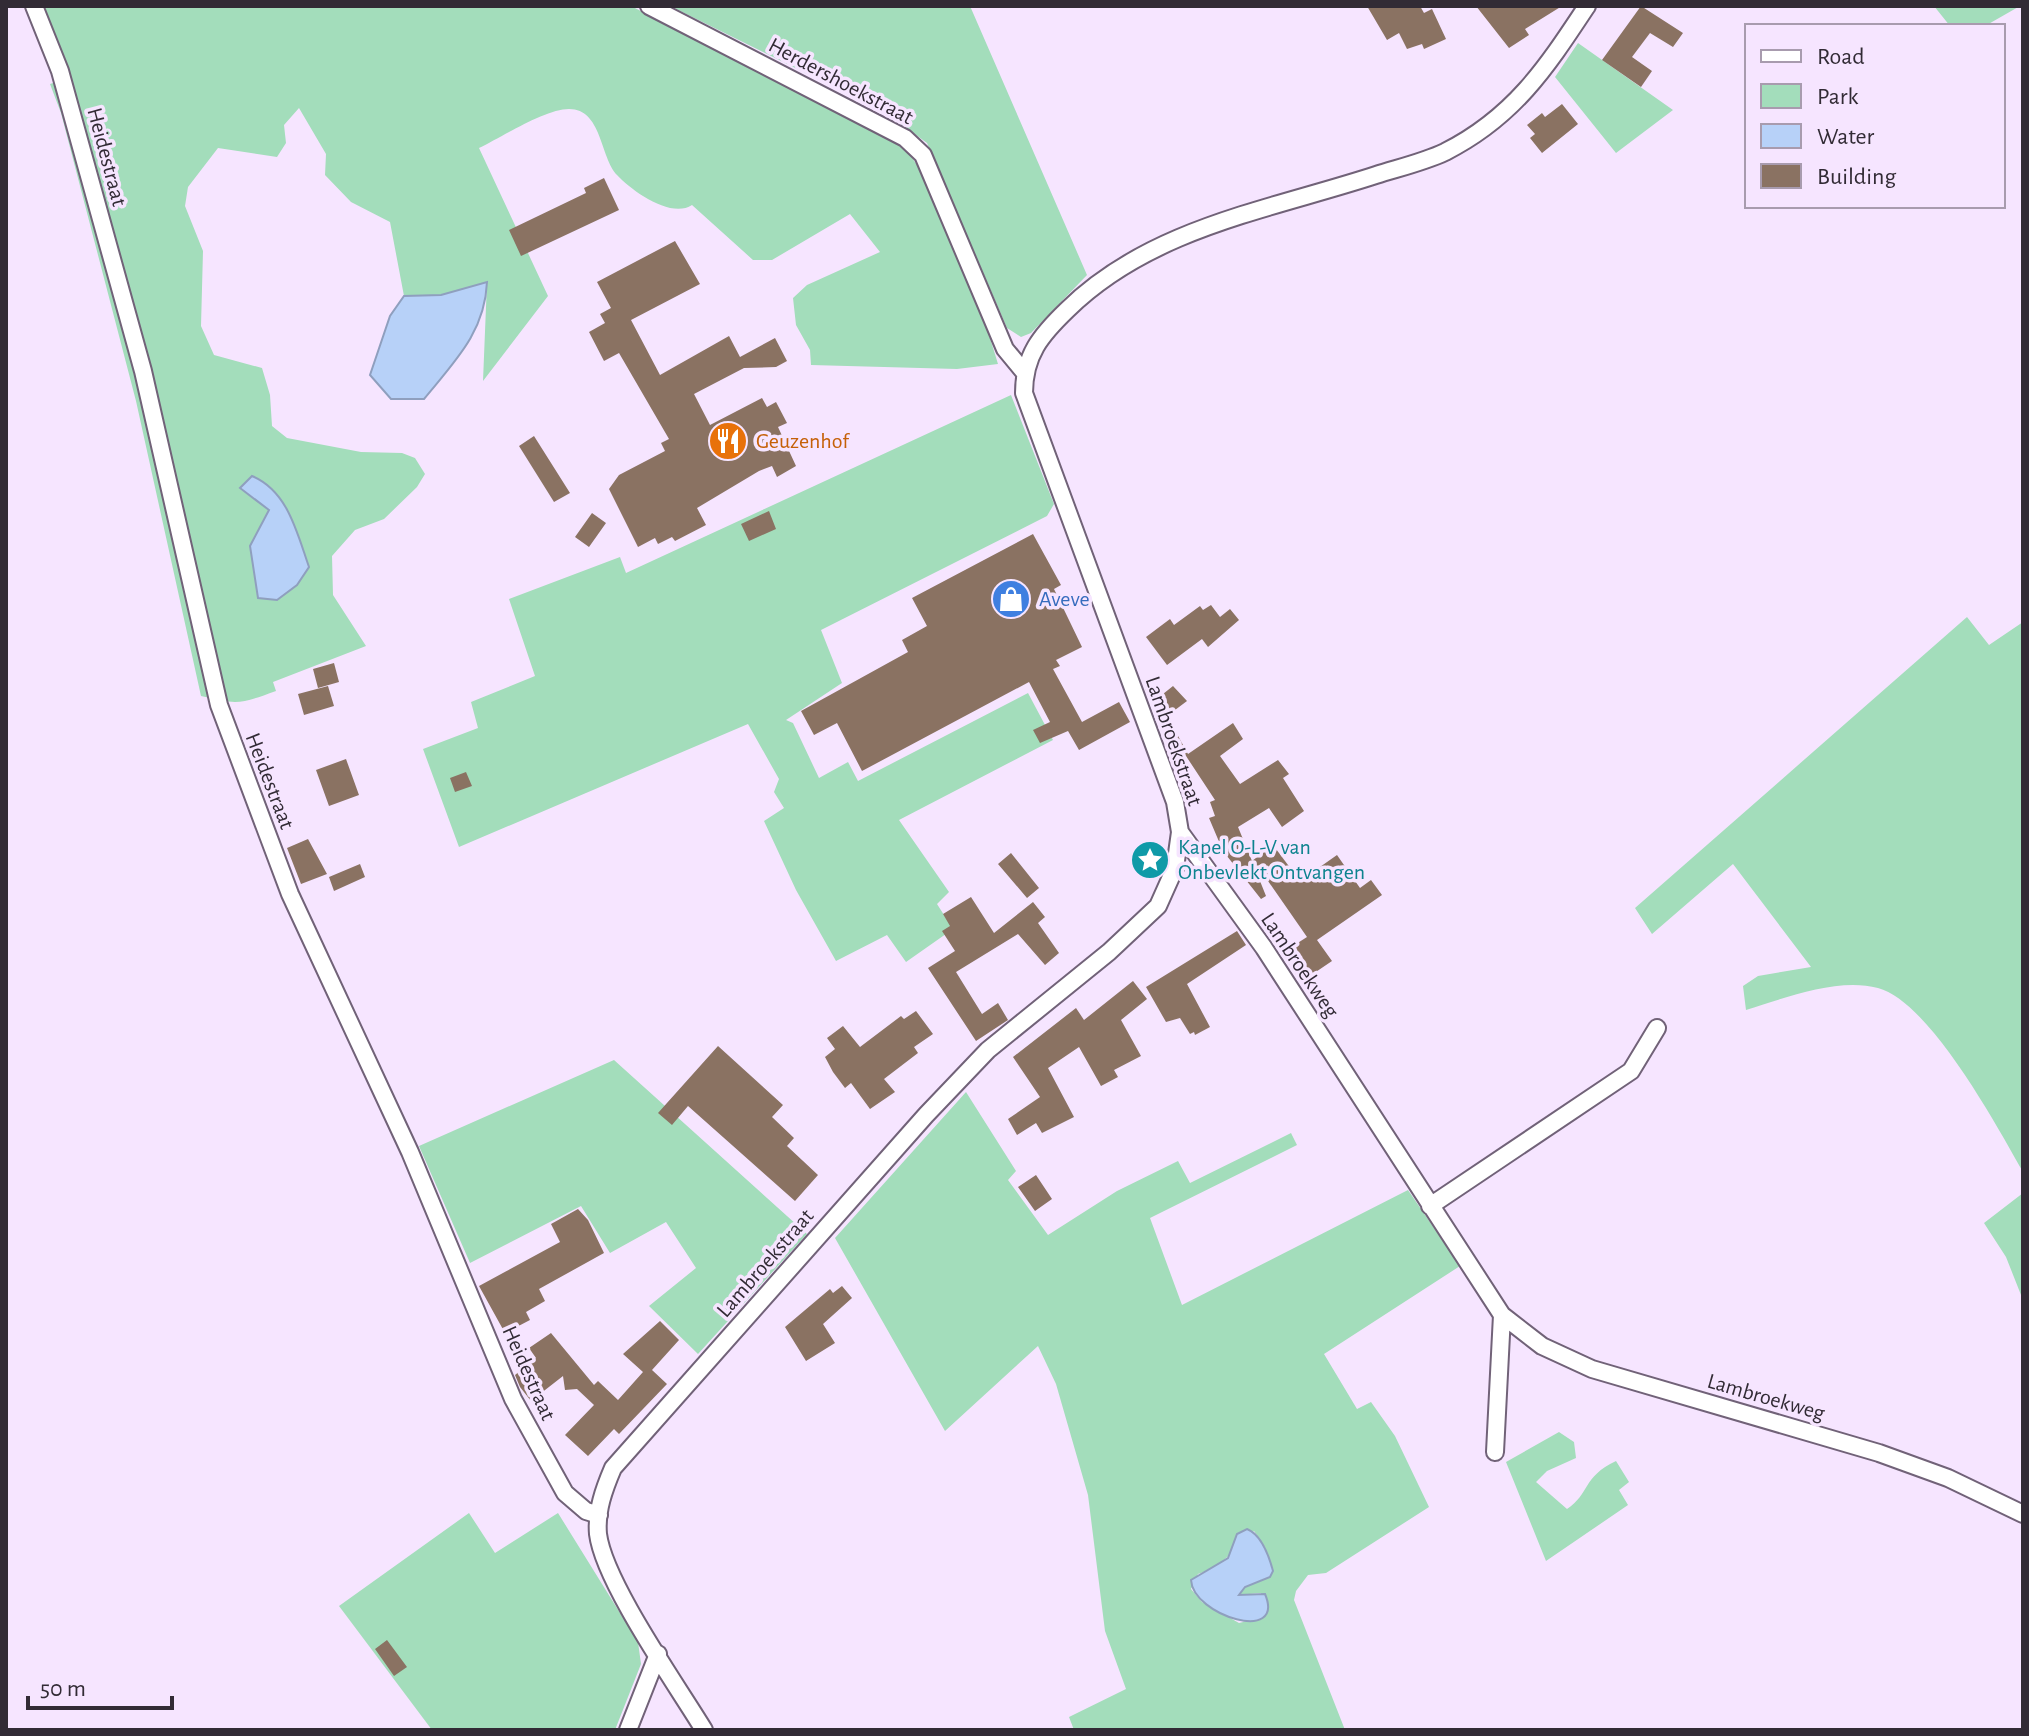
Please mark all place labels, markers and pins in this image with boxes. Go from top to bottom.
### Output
restaurant icon: Geuzenhof [707,420,749,462]
place label: Geuzenhof [756,430,850,452]
shop icon: Aveve [990,578,1032,620]
place label: Aveve [1039,588,1090,610]
place label: Kapel O-L-V van Onbevlekt Ontvangen [1178,836,1365,883]
place icon: Kapel O-L-V van Onbevlekt Ontvangen [1129,839,1171,881]

